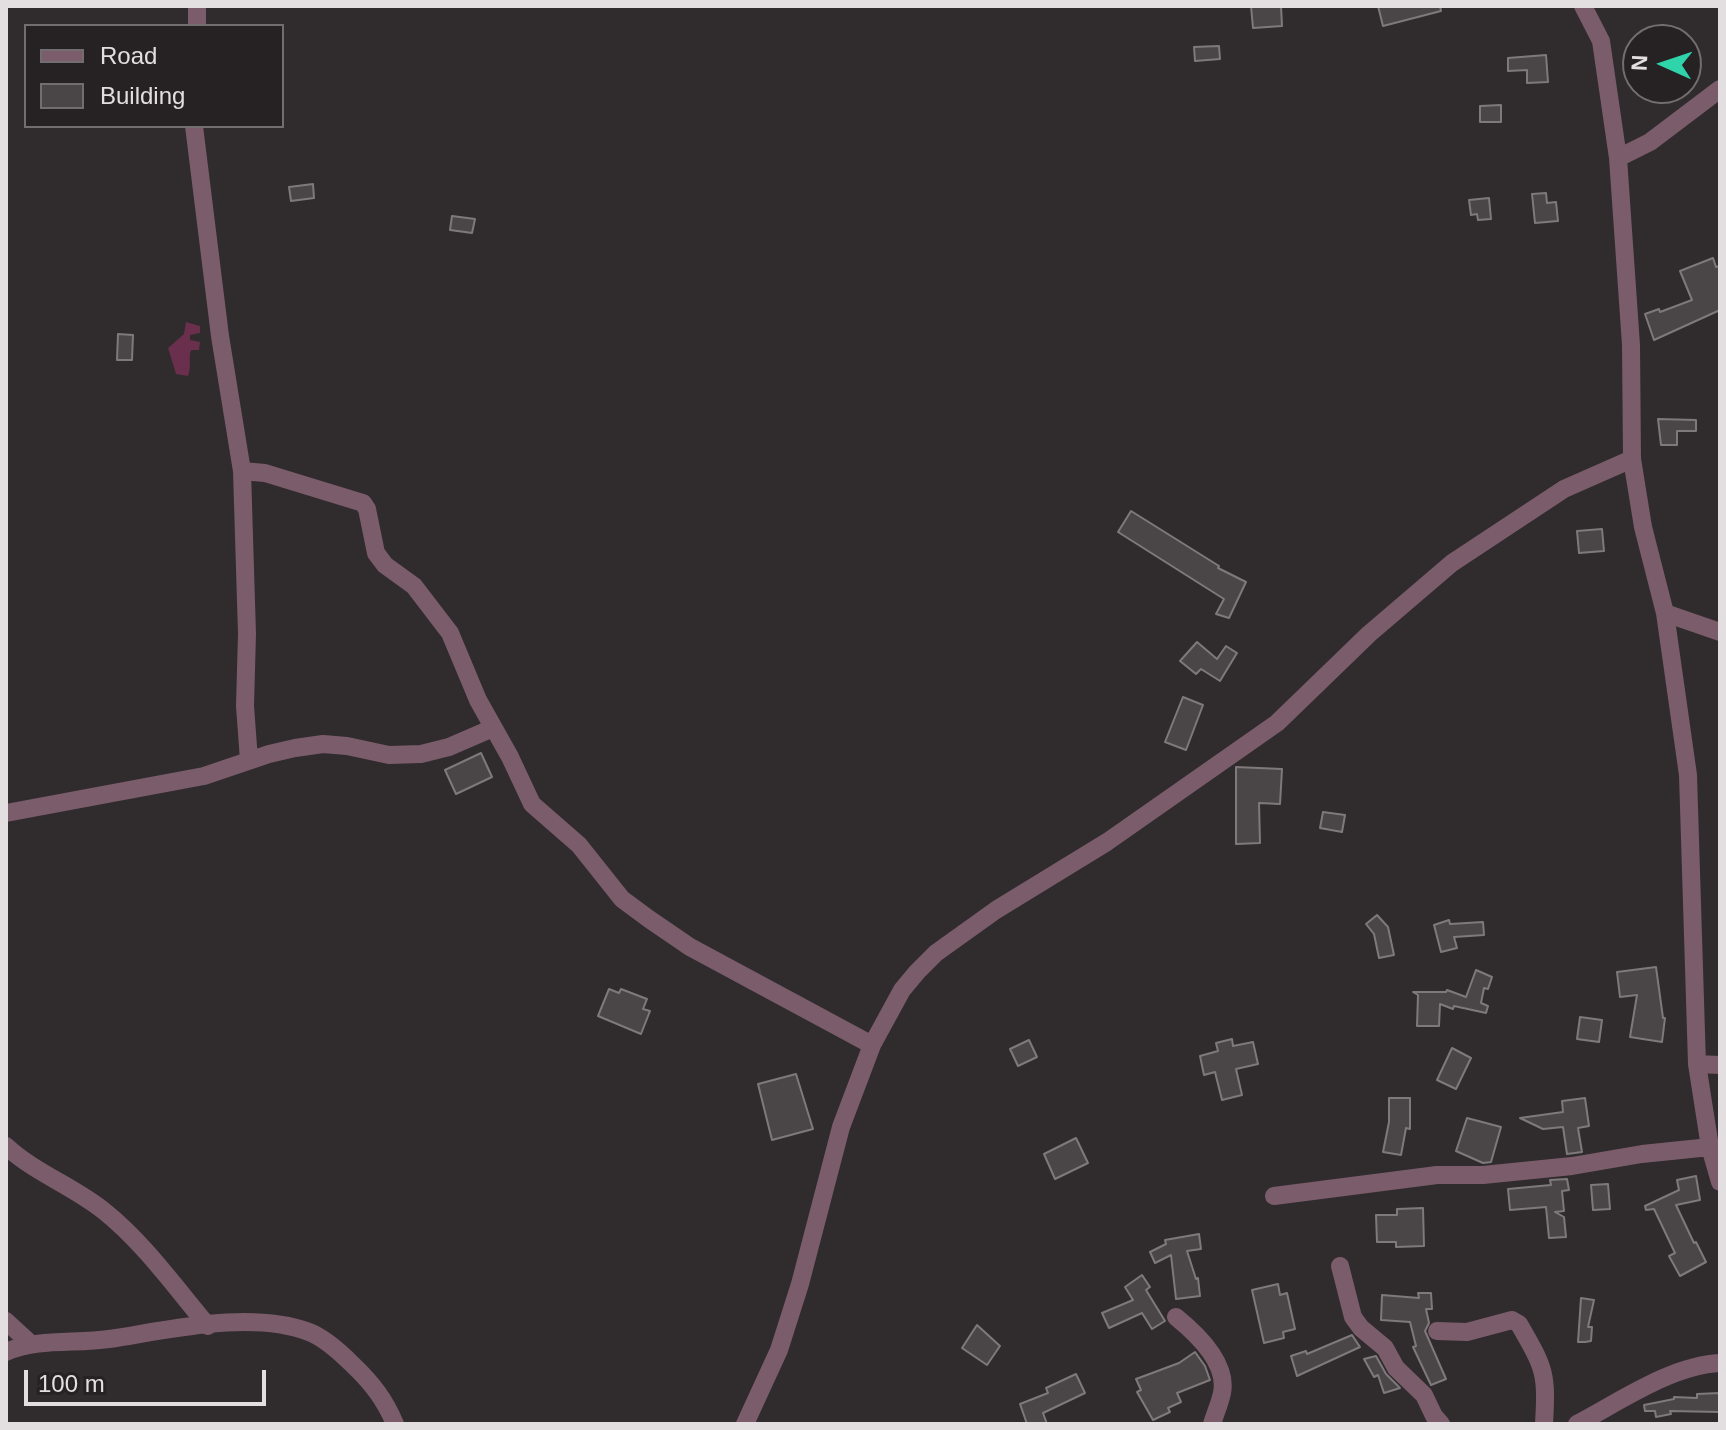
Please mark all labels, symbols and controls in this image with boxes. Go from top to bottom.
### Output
legend [24,24,284,128]
north arrow [1622,24,1702,104]
text: Road [100,42,157,69]
text: N [1627,54,1652,71]
text: Building [100,82,185,109]
scale bar [28,1354,270,1404]
text: 100 m [38,1370,105,1397]

